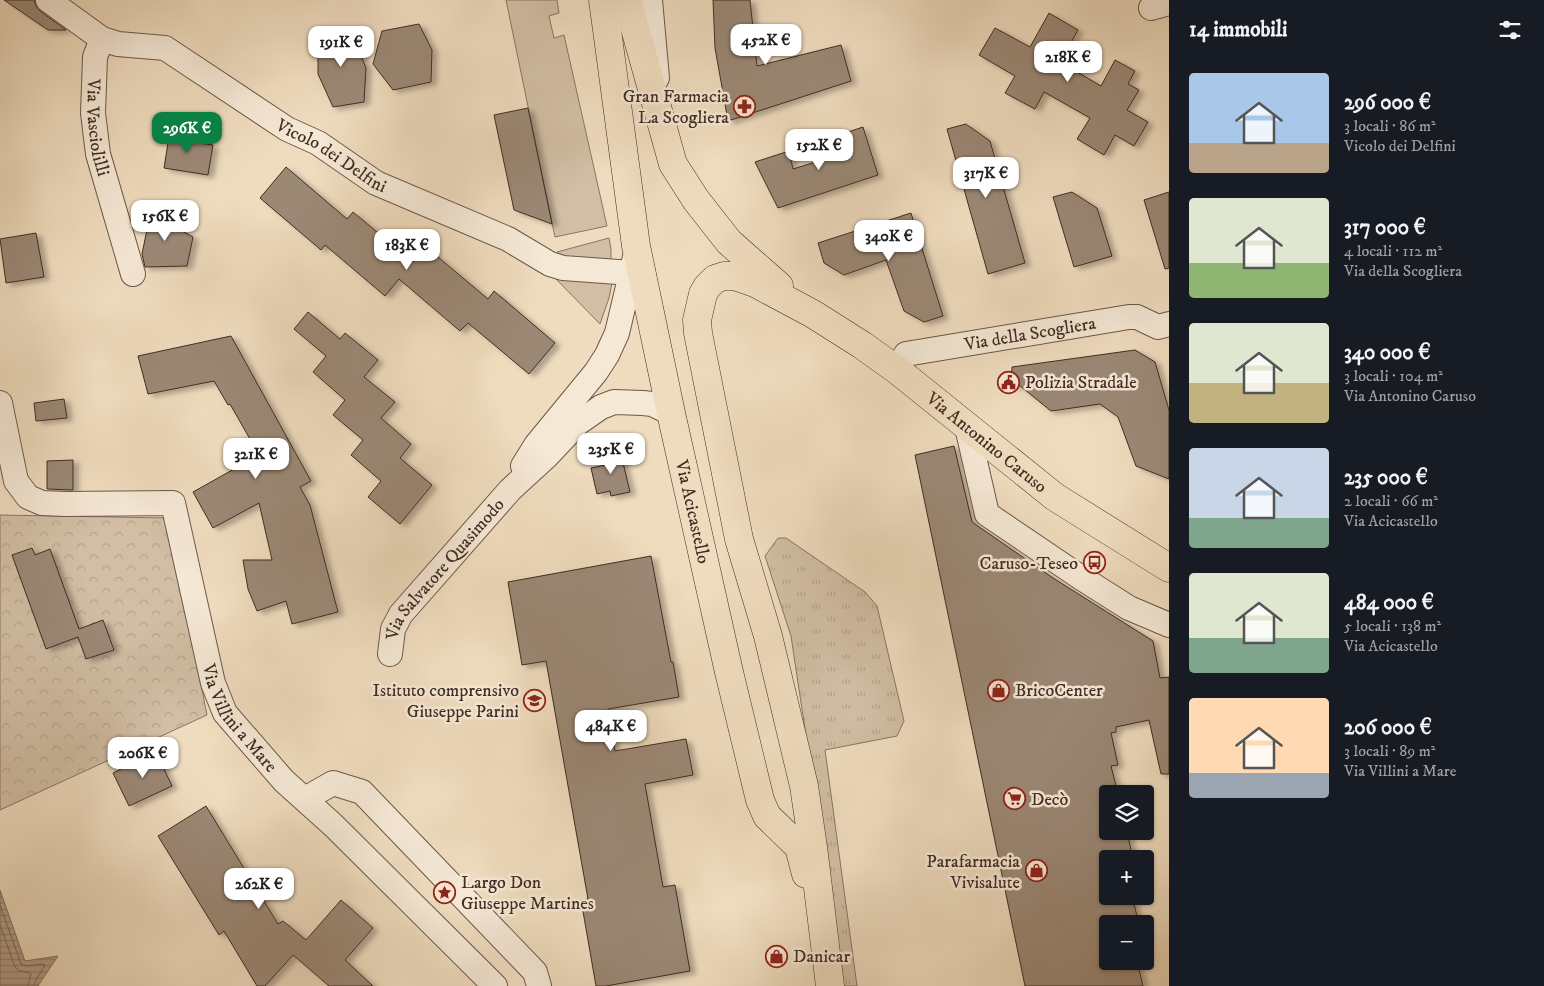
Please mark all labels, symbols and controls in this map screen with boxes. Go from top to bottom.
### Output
icon: filters [1496,16,1524,44]
text: 14 immobili [1189,17,1287,43]
pin: 452K € [725,23,807,66]
pin: 191K € [300,26,382,68]
text: 452K € [742,30,790,50]
text: 191K € [319,32,363,52]
pin: 218K € [1027,41,1109,83]
text: 218K € [1045,47,1091,67]
street label: Via Vasciolilli [81,77,114,179]
place label: Gran Farmacia La Scogliera [623,86,729,129]
text: 296 000 € [1344,90,1431,116]
icon: home [1229,93,1289,153]
pharmacy icon: Gran Farmacia La Scogliera [733,94,757,118]
pin: 296K € [146,112,228,154]
street label: Vicolo dei Delfini [270,114,390,198]
text: 3 locali · 86 m² [1344,116,1436,136]
text: 296K € [163,118,211,138]
pin: 152K € [778,128,860,171]
text: 152K € [796,135,842,155]
text: Vicolo dei Delfini [1344,136,1456,156]
pin: 317K € [945,156,1027,199]
text: 317K € [964,163,1008,183]
pin: 156K € [124,200,206,242]
text: 156K € [142,206,188,226]
text: 317 000 € [1344,215,1426,241]
icon: home [1229,218,1289,278]
pin: 340K € [848,220,930,262]
text: 340K € [865,226,913,246]
pin: 183K € [366,228,448,271]
text: 183K € [385,235,429,255]
text: 4 locali · 112 m² [1344,241,1442,261]
text: Via della Scogliera [1344,261,1462,281]
street label: Via della Scogliera [962,313,1098,356]
text: 340 000 € [1344,340,1430,366]
icon: home [1229,343,1289,403]
text: 3 locali · 104 m² [1344,366,1443,386]
public building icon: Polizia Stradale [997,370,1021,394]
place label: Polizia Stradale [1025,372,1137,394]
text: Via Antonino Caruso [1344,386,1476,406]
street label: Via Antonino Caruso [921,387,1051,498]
pin: 235K € [570,432,652,475]
pin: 321K € [215,438,297,480]
text: 235K € [588,439,634,459]
text: 321K € [234,444,278,464]
street label: Via Acicastello [670,457,714,566]
text: 235 000 € [1344,465,1428,491]
icon: home [1229,468,1289,528]
text: 2 locali · 66 m² [1344,491,1438,511]
street label: Via Salvatore Quasimodo [382,494,510,642]
text: Via Acicastello [1344,511,1438,531]
bus stop icon: Caruso-Teseo [1082,551,1106,575]
place label: Caruso-Teseo [979,553,1078,575]
text: 484 000 € [1344,590,1434,616]
icon: home [1229,593,1289,653]
text: 5 locali · 138 m² [1344,616,1441,636]
text: Via Acicastello [1344,636,1438,656]
street label: Via Villini a Mare [197,661,281,777]
shop icon: BricoCenter [987,678,1011,702]
place label: Istituto comprensivo Giuseppe Parini [373,680,519,723]
place label: BricoCenter [1015,680,1103,702]
school or university icon: Istituto comprensivo Giuseppe Parini [523,688,547,712]
pin: 484K € [570,710,652,752]
text: 206 000 € [1344,715,1432,741]
text: 484K € [586,716,636,736]
icon: home [1229,718,1289,778]
pin: 206K € [102,736,184,779]
text: 3 locali · 89 m² [1344,741,1435,761]
text: 206K € [119,743,167,763]
text: Via Villini a Mare [1344,761,1456,781]
map controls [1099,785,1154,970]
button: layers [1099,785,1154,840]
supermarket icon: Decò [1003,787,1027,811]
place label: Decò [1031,789,1069,811]
button: + [1099,850,1154,905]
place label: Parafarmacia Vivisalute [926,851,1020,894]
shop icon: Parafarmacia Vivisalute [1024,859,1048,883]
pin: 262K € [218,868,300,910]
place label: Largo Don Giuseppe Martines [461,872,594,915]
text: 262K € [235,874,283,894]
place icon: Largo Don Giuseppe Martines [433,880,457,904]
button: − [1099,915,1154,970]
shop icon: Danicar [765,944,789,968]
place label: Danicar [793,946,851,968]

